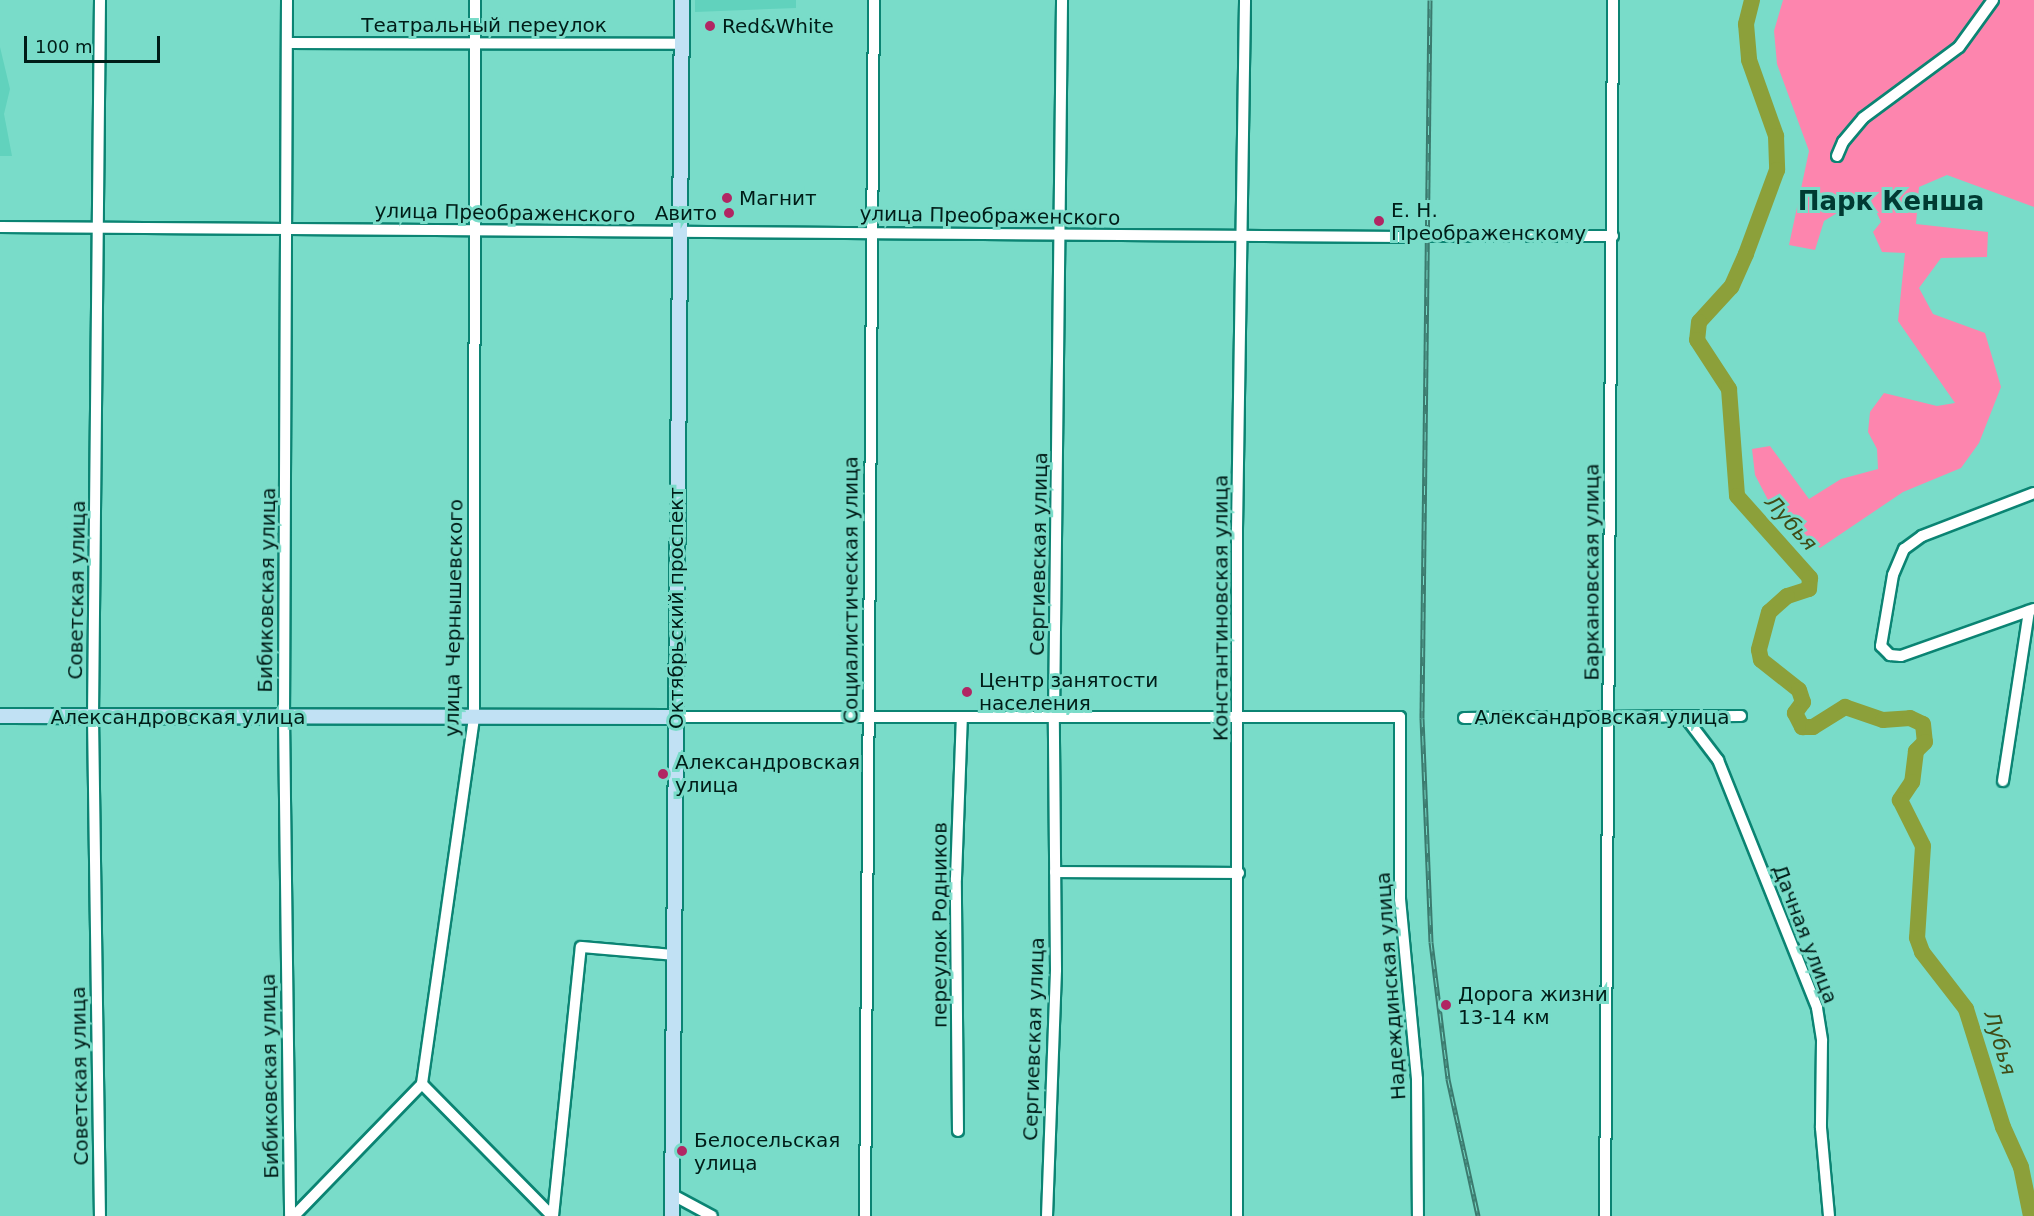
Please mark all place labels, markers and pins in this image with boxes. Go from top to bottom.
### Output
place label: Red&White [722,14,834,38]
marker: Red&White [703,19,717,33]
place label: Магнит [739,186,817,210]
marker: Магнит [720,191,734,205]
place label: Е. Н. Преображенскому [1391,198,1586,245]
place label: Авито [655,201,717,225]
marker: Авито [722,206,736,220]
marker: Е. Н. Преображенскому [1372,214,1386,228]
place label: Центр занятости населения [979,668,1158,715]
marker: Центр занятости населения [960,685,974,699]
place label: Александровская улица [675,750,860,797]
marker: Александровская улица [656,767,670,781]
place label: Дорога жизни 13-14 км [1458,982,1608,1029]
marker: Дорога жизни 13-14 км [1439,998,1453,1012]
place label: Белосельская улица [694,1128,840,1175]
marker: Белосельская улица [675,1144,689,1158]

